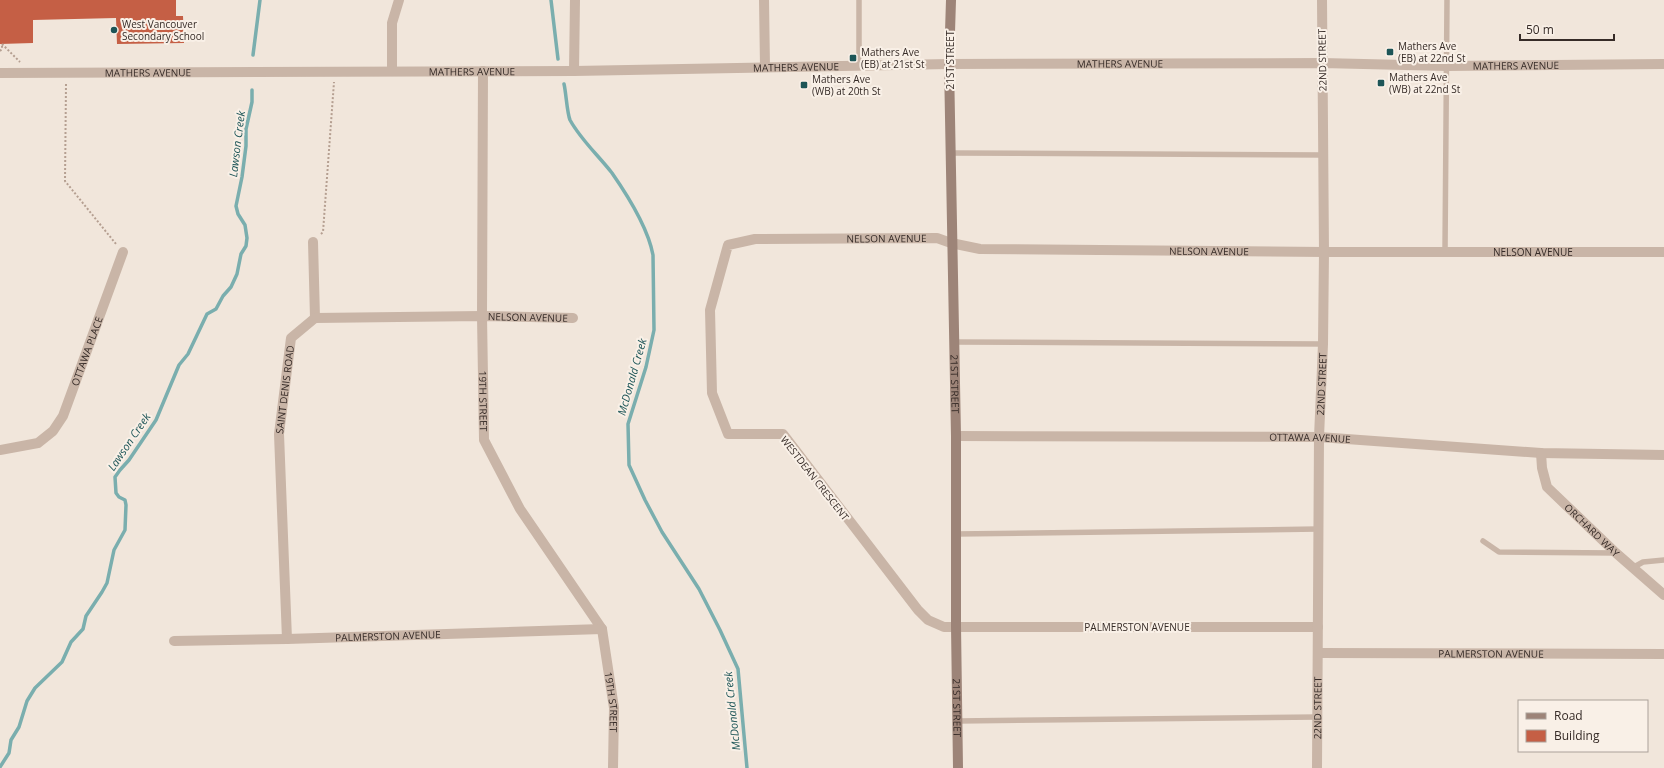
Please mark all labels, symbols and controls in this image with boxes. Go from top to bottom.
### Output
scale bar [1520,16,1614,42]
place label: West Vancouver Secondary School [122,17,204,43]
text: 50 m [1526,21,1554,38]
marker: West Vancouver Secondary School [109,25,119,35]
street label: 22ND STREET [1314,28,1330,91]
street label: 21ST STREET [943,30,957,89]
place label: Mathers Ave (EB) at 22nd St [1398,39,1466,65]
place label: Mathers Ave (EB) at 21st St [861,45,925,71]
marker: Mathers Ave (EB) at 22nd St [1385,47,1395,57]
marker: Mathers Ave (EB) at 21st St [848,53,858,63]
street label: MATHERS AVENUE [1077,56,1163,71]
street label: MATHERS AVENUE [1473,58,1559,73]
street label: MATHERS AVENUE [753,59,839,75]
street label: MATHERS AVENUE [429,64,515,79]
street label: MATHERS AVENUE [105,65,191,80]
place label: Mathers Ave (WB) at 22nd St [1389,70,1461,96]
place label: Mathers Ave (WB) at 20th St [812,72,881,98]
marker: Mathers Ave (WB) at 22nd St [1376,78,1386,88]
marker: Mathers Ave (WB) at 20th St [799,80,809,90]
water label: Lawson Creek [225,109,248,178]
street label: NELSON AVENUE [846,231,926,245]
street label: NELSON AVENUE [1169,244,1249,258]
street label: NELSON AVENUE [1493,245,1573,259]
street label: NELSON AVENUE [488,309,568,325]
street label: OTTAWA PLACE [68,315,106,388]
water label: McDonald Creek [613,336,650,417]
street label: SAINT DENIS ROAD [272,344,297,435]
street label: 22ND STREET [1313,352,1330,416]
street label: 21ST STREET [947,354,963,414]
street label: 19TH STREET [476,371,491,432]
water label: Lawson Creek [104,409,154,474]
street label: OTTAWA AVENUE [1269,430,1351,446]
street label: WESTDEAN CRESCENT [778,433,853,523]
street label: ORCHARD WAY [1561,500,1623,560]
street label: PALMERSTON AVENUE [1084,620,1190,634]
street label: PALMERSTON AVENUE [335,627,441,644]
street label: PALMERSTON AVENUE [1438,646,1544,661]
water label: McDonald Creek [720,670,743,751]
street label: 19TH STREET [602,671,621,733]
street label: 22ND STREET [1310,676,1325,739]
street label: 21ST STREET [950,678,965,738]
legend [1518,700,1648,752]
text: Road [1554,707,1583,724]
text: Building [1554,727,1600,744]

